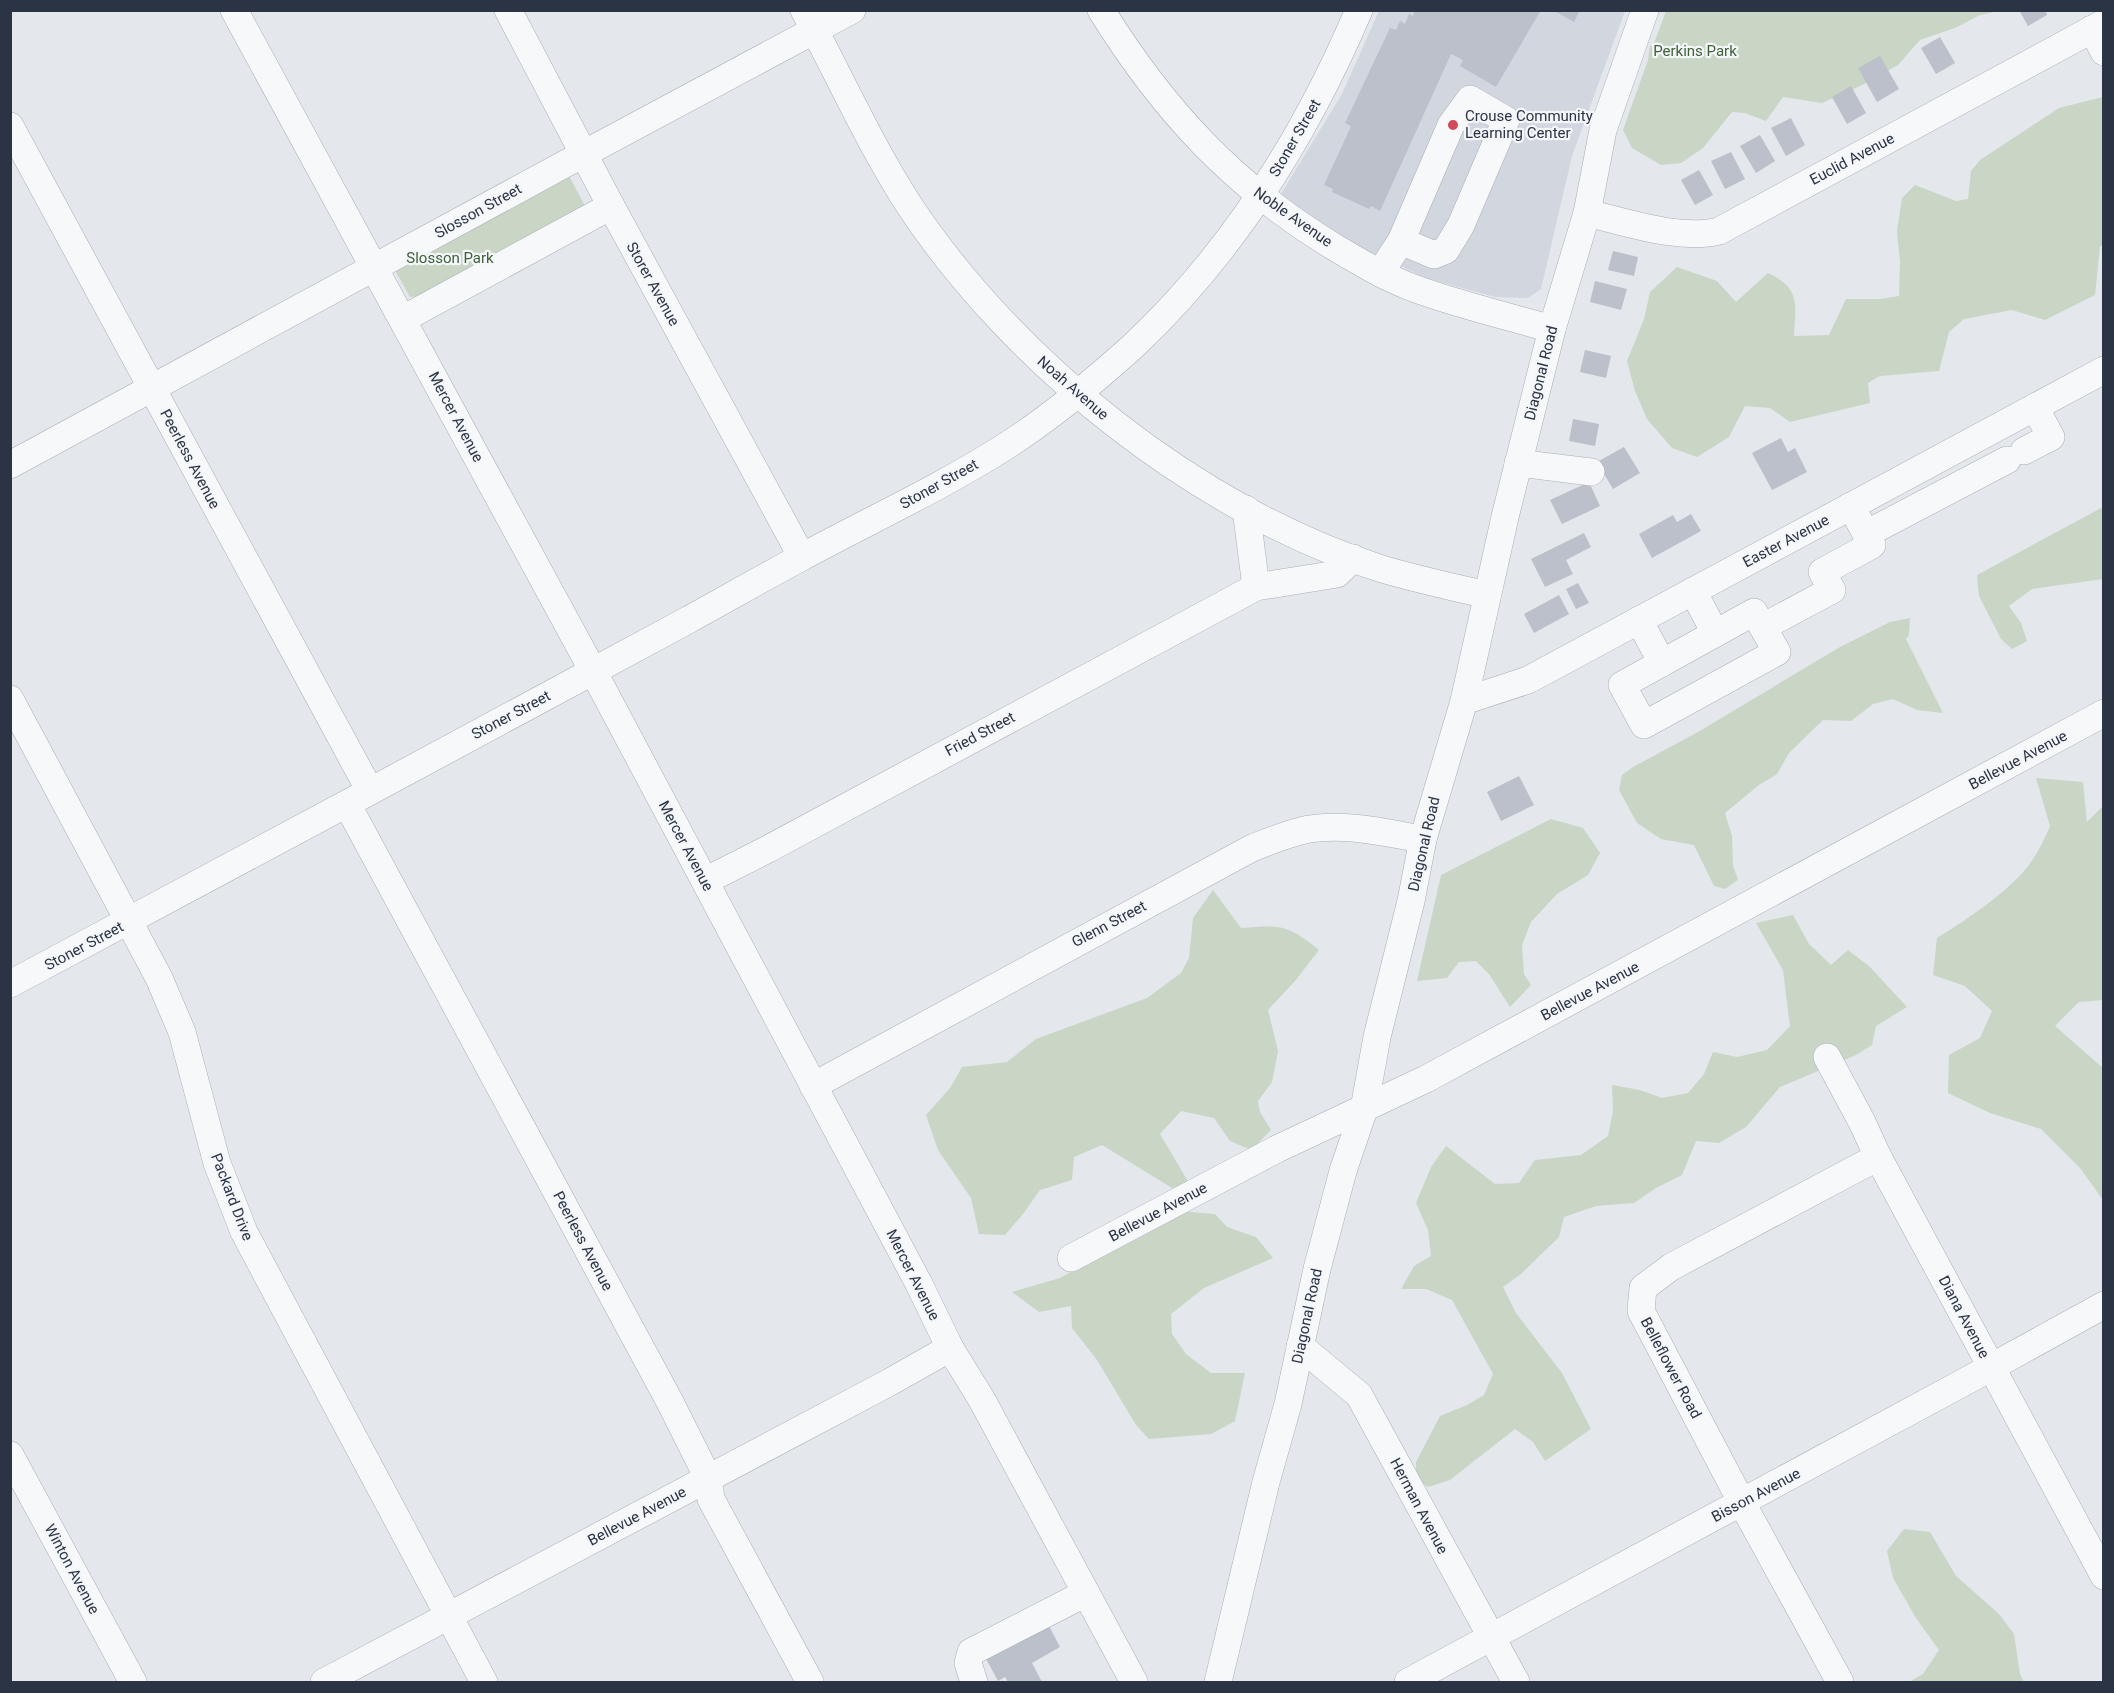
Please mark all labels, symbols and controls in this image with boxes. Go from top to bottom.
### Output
park label: Perkins Park [1653,42,1737,60]
street label: Stoner Street [1265,96,1325,180]
place label: Crouse Community Learning Center [1465,107,1593,142]
marker: Crouse Community Learning Center [1446,118,1460,132]
street label: Euclid Avenue [1807,129,1897,189]
street label: Slosson Street [431,180,525,242]
street label: Noble Avenue [1250,183,1336,251]
street label: Storer Avenue [623,239,683,329]
park label: Slosson Park [406,249,494,267]
street label: Diagonal Road [1521,324,1561,422]
street label: Noah Avenue [1034,352,1112,424]
street label: Mercer Avenue [425,369,487,465]
street label: Peerless Avenue [156,406,224,512]
street label: Stoner Street [897,455,981,513]
street label: Easter Avenue [1740,511,1832,571]
street label: Stoner Street [468,687,554,743]
street label: Fried Street [942,708,1018,760]
street label: Bellevue Avenue [1966,727,2070,793]
street label: Diagonal Road [1404,795,1444,893]
street label: Mercer Avenue [655,798,717,894]
street label: Glenn Street [1069,897,1149,951]
street label: Stoner Street [41,918,127,974]
street label: Bellevue Avenue [1538,958,1642,1024]
street label: Packard Drive [207,1151,257,1243]
street label: Bellevue Avenue [1106,1179,1210,1245]
street label: Peerless Avenue [549,1188,617,1294]
street label: Mercer Avenue [882,1227,944,1324]
street label: Diagonal Road [1288,1267,1326,1365]
street label: Diana Avenue [1935,1273,1993,1361]
street label: Belleflower Road [1637,1314,1705,1422]
street label: Herman Avenue [1386,1455,1452,1557]
street label: Bisson Avenue [1708,1464,1804,1526]
street label: Bellevue Avenue [585,1483,689,1549]
street label: Winton Avenue [41,1521,103,1617]

